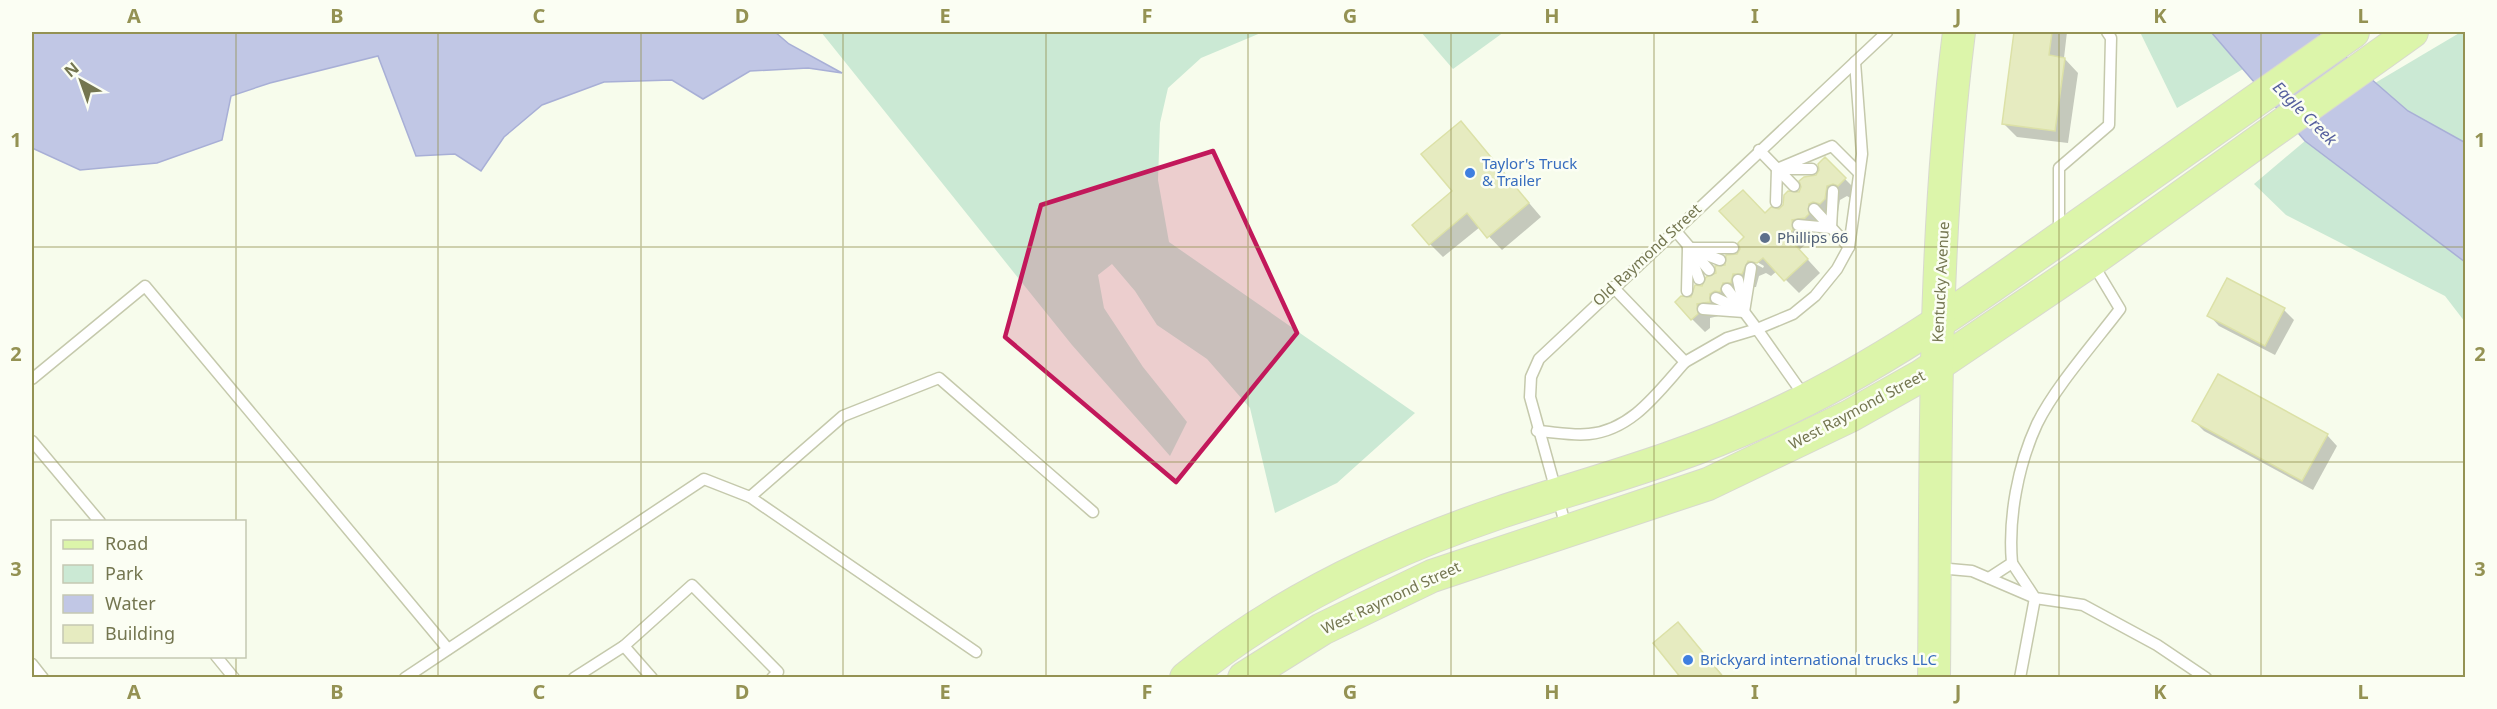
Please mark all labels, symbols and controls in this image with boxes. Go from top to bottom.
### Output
text: A [127,2,141,29]
text: B [330,2,344,29]
text: C [533,2,546,29]
text: D [735,2,749,29]
text: E [939,2,951,29]
text: F [1142,2,1152,29]
text: G [1343,2,1357,29]
text: H [1544,2,1560,29]
text: I [1751,2,1759,29]
text: J [1953,2,1961,29]
text: K [2153,2,2167,29]
text: L [2357,2,2369,29]
north arrow [51,51,111,111]
text: N [59,57,83,82]
water label: Eagle Creek [2268,76,2343,151]
text: 1 [10,126,22,153]
text: 1 [2474,126,2486,153]
place label: Taylor's Truck & Trailer [1482,153,1577,190]
marker: Taylor's Truck & Trailer [1463,166,1477,180]
street label: Old Raymond Street [1588,198,1705,310]
street label: Kentucky Avenue [1927,221,1953,343]
place label: Phillips 66 [1777,227,1848,247]
marker: Phillips 66 [1758,231,1772,245]
text: 2 [10,340,22,367]
text: 2 [2474,340,2486,367]
street label: West Raymond Street [1785,364,1929,453]
legend [51,520,246,658]
text: Road [105,531,148,555]
text: 3 [10,555,22,582]
text: 3 [2474,555,2486,582]
street label: West Raymond Street [1318,556,1464,638]
text: Park [105,561,143,585]
text: Water [105,591,156,615]
text: Building [105,621,175,645]
place label: Brickyard international trucks LLC [1700,649,1937,669]
marker: Brickyard international trucks LLC [1681,653,1695,667]
text: A [127,678,141,705]
text: B [330,678,344,705]
text: C [533,678,546,705]
text: D [735,678,749,705]
text: E [939,678,951,705]
text: F [1142,678,1152,705]
text: G [1343,678,1357,705]
text: H [1544,678,1560,705]
text: I [1751,678,1759,705]
text: J [1953,678,1961,705]
text: K [2153,678,2167,705]
text: L [2357,678,2369,705]

